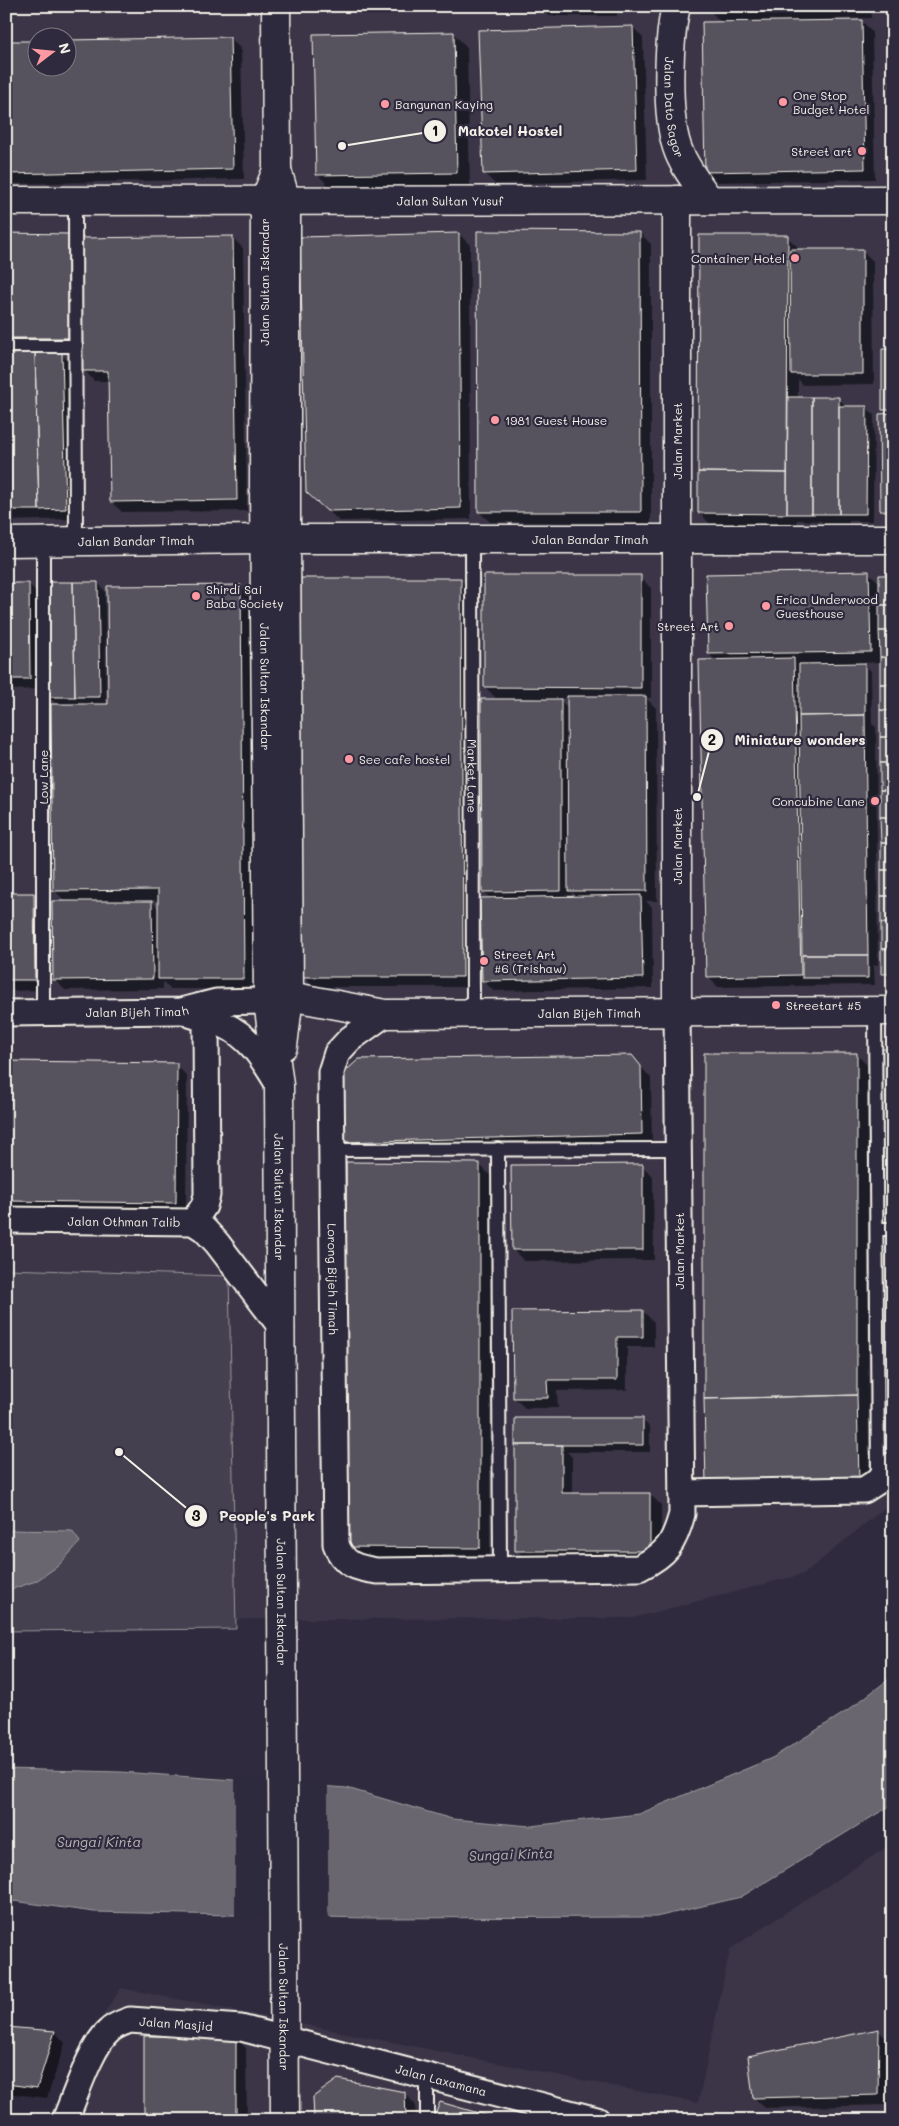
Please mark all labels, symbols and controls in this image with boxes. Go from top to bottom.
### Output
north arrow [28,28,78,78]
text: N [54,41,76,56]
street label: Jalan Dato Sagor [661,57,688,160]
place label: One Stop Budget Hotel [793,87,870,117]
place label: Bangunan Kaying [395,96,493,112]
marker: One Stop Budget Hotel [777,96,789,108]
marker: Bangunan Kaying [379,98,391,110]
callout: Makotel Hostel [423,116,572,145]
text: 1 [432,120,438,140]
text: Makotel Hostel [458,121,562,140]
place label: Street art [791,143,852,159]
marker: Street art [856,145,868,157]
street label: Jalan Sultan Yusuf [397,192,503,209]
street label: Jalan Sultan Iskandar [256,218,272,346]
place label: Container Hotel [691,250,785,266]
marker: Container Hotel [789,252,801,264]
street label: Jalan Market [669,402,685,480]
place label: 1981 Guest House [505,412,607,428]
marker: 1981 Guest House [489,414,501,426]
street label: Jalan Bandar Timah [532,531,648,547]
street label: Jalan Bandar Timah [78,532,194,549]
place label: Shirdi Sai Baba Society [206,581,283,611]
marker: Shirdi Sai Baba Society [190,590,202,602]
place label: Erica Underwood Guesthouse [776,591,878,621]
marker: Erica Underwood Guesthouse [760,600,772,612]
place label: Street Art [657,618,719,634]
marker: Street Art [723,620,735,632]
street label: Jalan Sultan Iskandar [257,623,274,750]
callout: Miniature wonders [700,726,876,755]
text: 2 [708,729,716,749]
text: Miniature wonders [734,730,866,749]
street label: Market Lane [464,739,481,813]
street label: Low Lane [35,750,51,804]
place label: See cafe hostel [359,751,450,767]
marker: See cafe hostel [343,753,355,765]
place label: Concubine Lane [772,793,865,809]
marker: Concubine Lane [869,795,881,807]
street label: Jalan Market [669,807,685,885]
place label: Street Art #6 (Trishaw) [494,946,566,976]
marker: Street Art #6 (Trishaw) [478,955,490,967]
place label: Streetart #5 [786,997,861,1013]
marker: Streetart #5 [770,999,782,1011]
street label: Jalan Bijeh Timah [86,1001,190,1020]
street label: Jalan Bijeh Timah [538,1004,641,1021]
street label: Jalan Sultan Iskandar [271,1133,288,1261]
street label: Jalan Market [671,1212,687,1290]
street label: Jalan Othman Talib [68,1213,180,1230]
street label: Lorong Bijeh Timah [325,1223,342,1335]
callout: People's Park [184,1501,325,1530]
text: 3 [191,1505,201,1525]
text: People's Park [219,1506,315,1525]
street label: Jalan Sultan Iskandar [274,1538,290,1666]
water label: Sungai Kinta [57,1832,141,1851]
water label: Sungai Kinta [469,1843,553,1865]
street label: Jalan Sultan Iskandar [276,1943,293,2071]
street label: Jalan Masjid [139,2013,214,2034]
street label: Jalan Laxamana [394,2060,489,2099]

